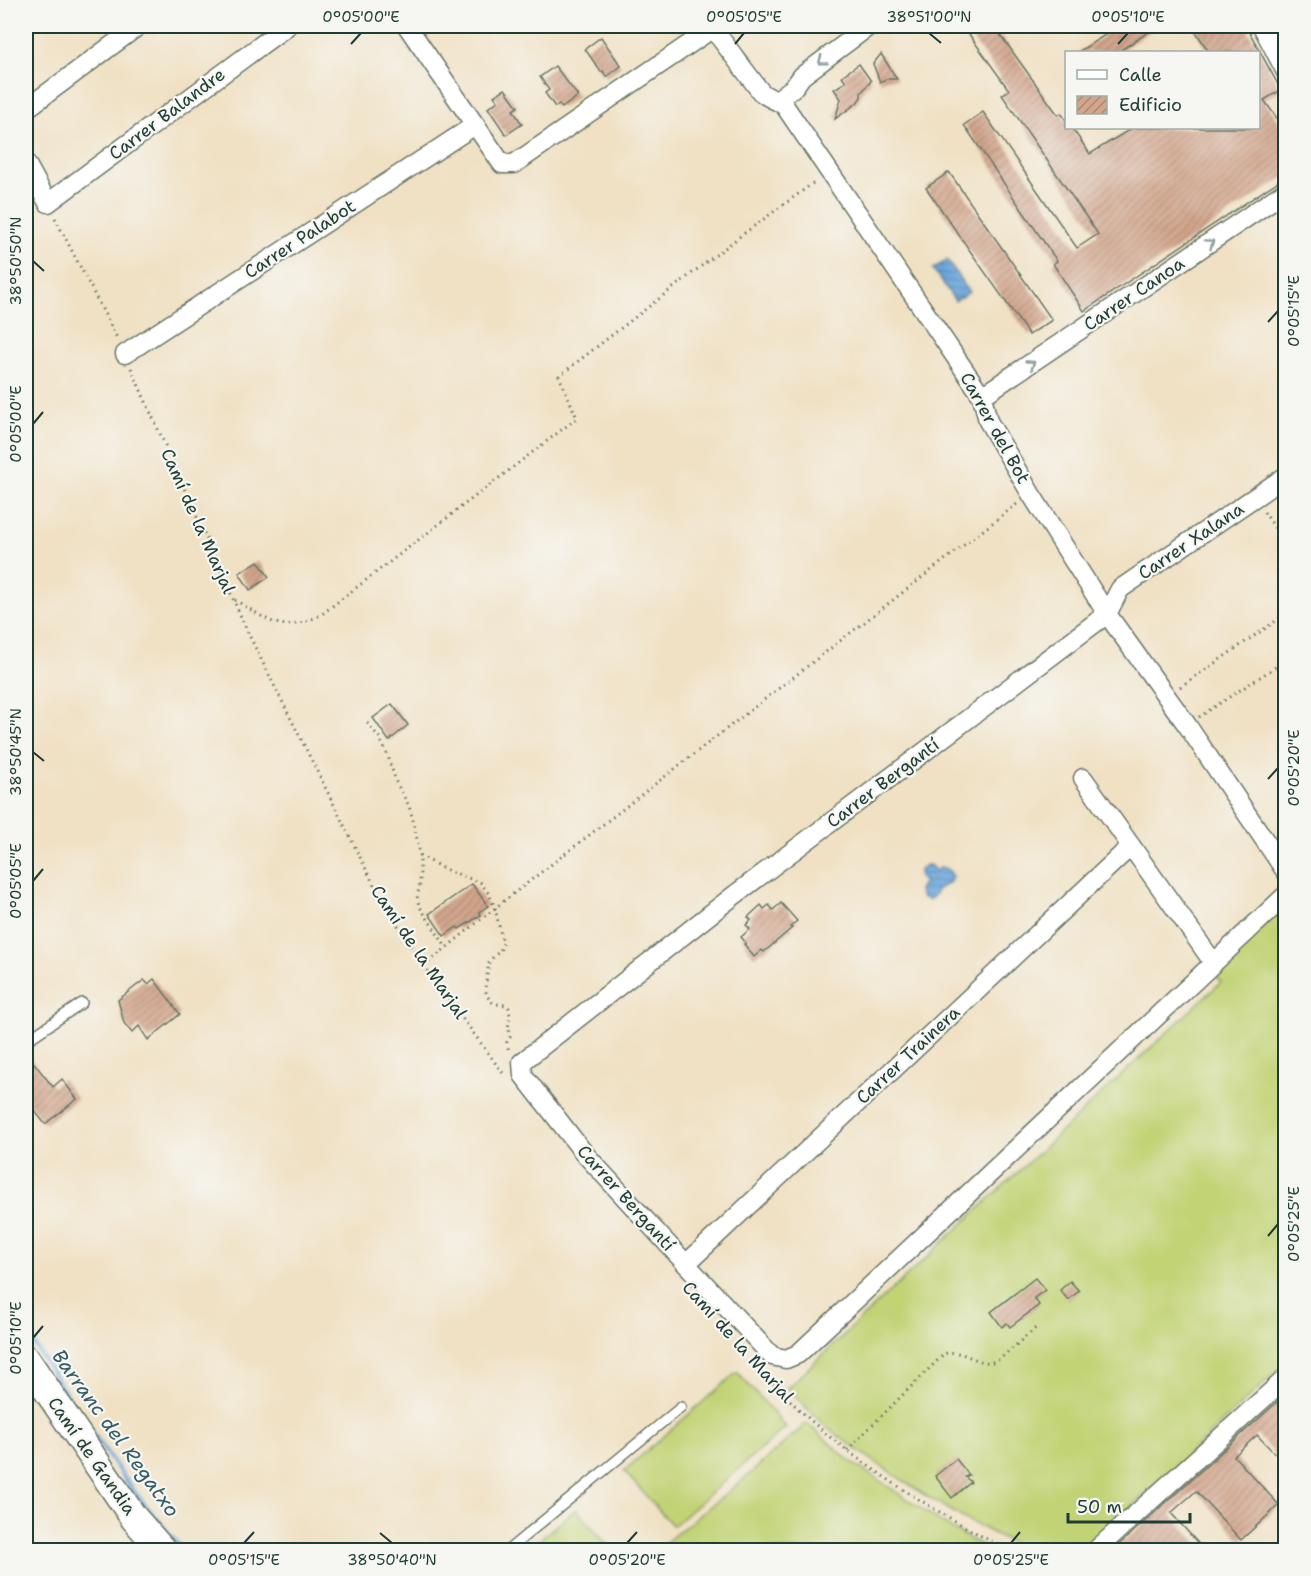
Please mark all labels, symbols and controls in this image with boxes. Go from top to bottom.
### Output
text: 0°05'00"E [322,7,400,27]
text: 0°05'05"E [706,7,782,27]
text: 38°51'00"N [886,7,972,27]
text: 0°05'10"E [1091,7,1165,27]
legend [1065,51,1260,129]
one-way arrow [818,53,829,64]
street label: Carrer Balandre [104,62,230,166]
text: Calle [1119,63,1162,87]
text: Edificio [1119,93,1182,117]
street label: Carrer Palabot [240,194,360,284]
text: 38°50'50"N [6,217,26,305]
one-way arrow [1203,239,1214,250]
street label: Carrer Canoa [1079,251,1189,337]
text: 0°05'15"E [1284,275,1304,347]
one-way arrow [1024,360,1035,371]
street label: Carrer del Bot [954,368,1036,488]
text: 0°05'00"E [6,385,26,463]
street label: Camí de la Marjal [155,445,241,598]
street label: Carrer Xalana [1133,497,1249,585]
text: 38°50'45"N [6,708,26,796]
text: 0°05'20"E [1284,729,1304,807]
street label: Carrer Bergantí [822,733,944,833]
text: 0°05'05"E [6,843,26,919]
street label: Camí de la Marjal [365,880,473,1024]
street label: Carrer Trainera [851,1001,965,1109]
street label: Carrer Bergantí [572,1140,680,1256]
text: 0°05'25"E [1284,1186,1304,1262]
street label: Camí de la Marjal [677,1276,800,1409]
text: 0°05'10"E [6,1301,26,1375]
water label: Barranc del Regatxo [46,1344,186,1522]
street label: Camí de Gandia [42,1392,142,1520]
scale bar [1068,1486,1190,1524]
text: 50 m [1077,1495,1122,1519]
text: 0°05'15"E [208,1550,280,1570]
text: 38°50'40"N [347,1550,437,1570]
text: 0°05'20"E [588,1550,666,1570]
text: 0°05'25"E [973,1550,1049,1570]

